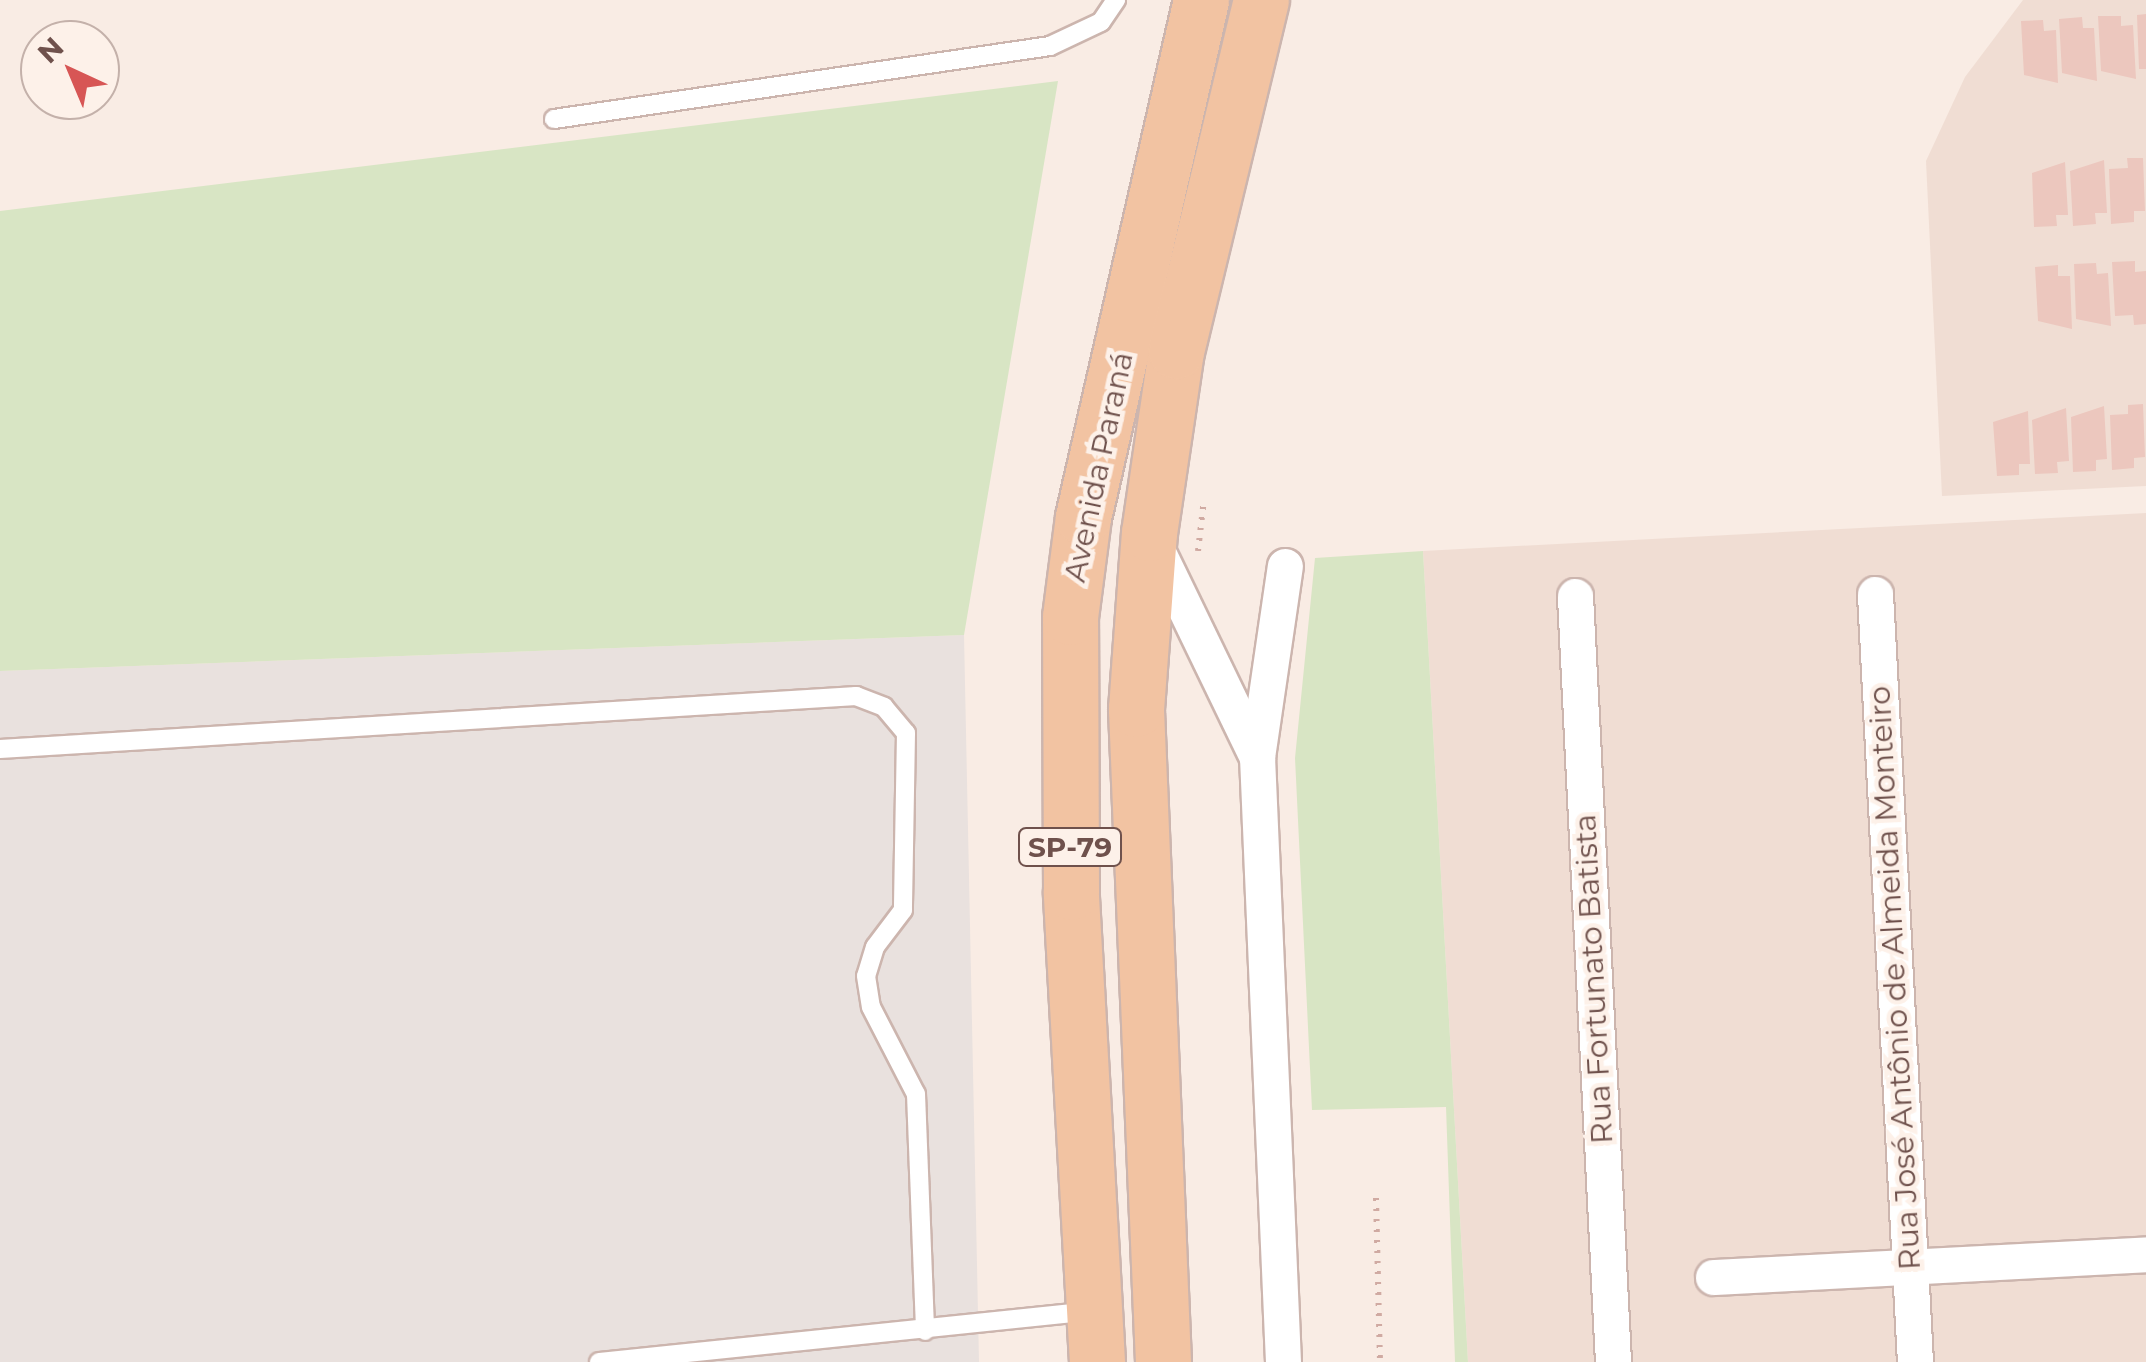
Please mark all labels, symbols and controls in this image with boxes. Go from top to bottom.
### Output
north arrow [20,20,120,120]
text: N [31,30,70,70]
street label: Avenida Paraná [1057,349,1141,585]
street label: Rua José Antônio de Almeida Monteiro [1862,685,1928,1271]
street label: Rua Fortunato Batista [1567,813,1621,1145]
road number: SP-79 [1018,824,1122,870]

